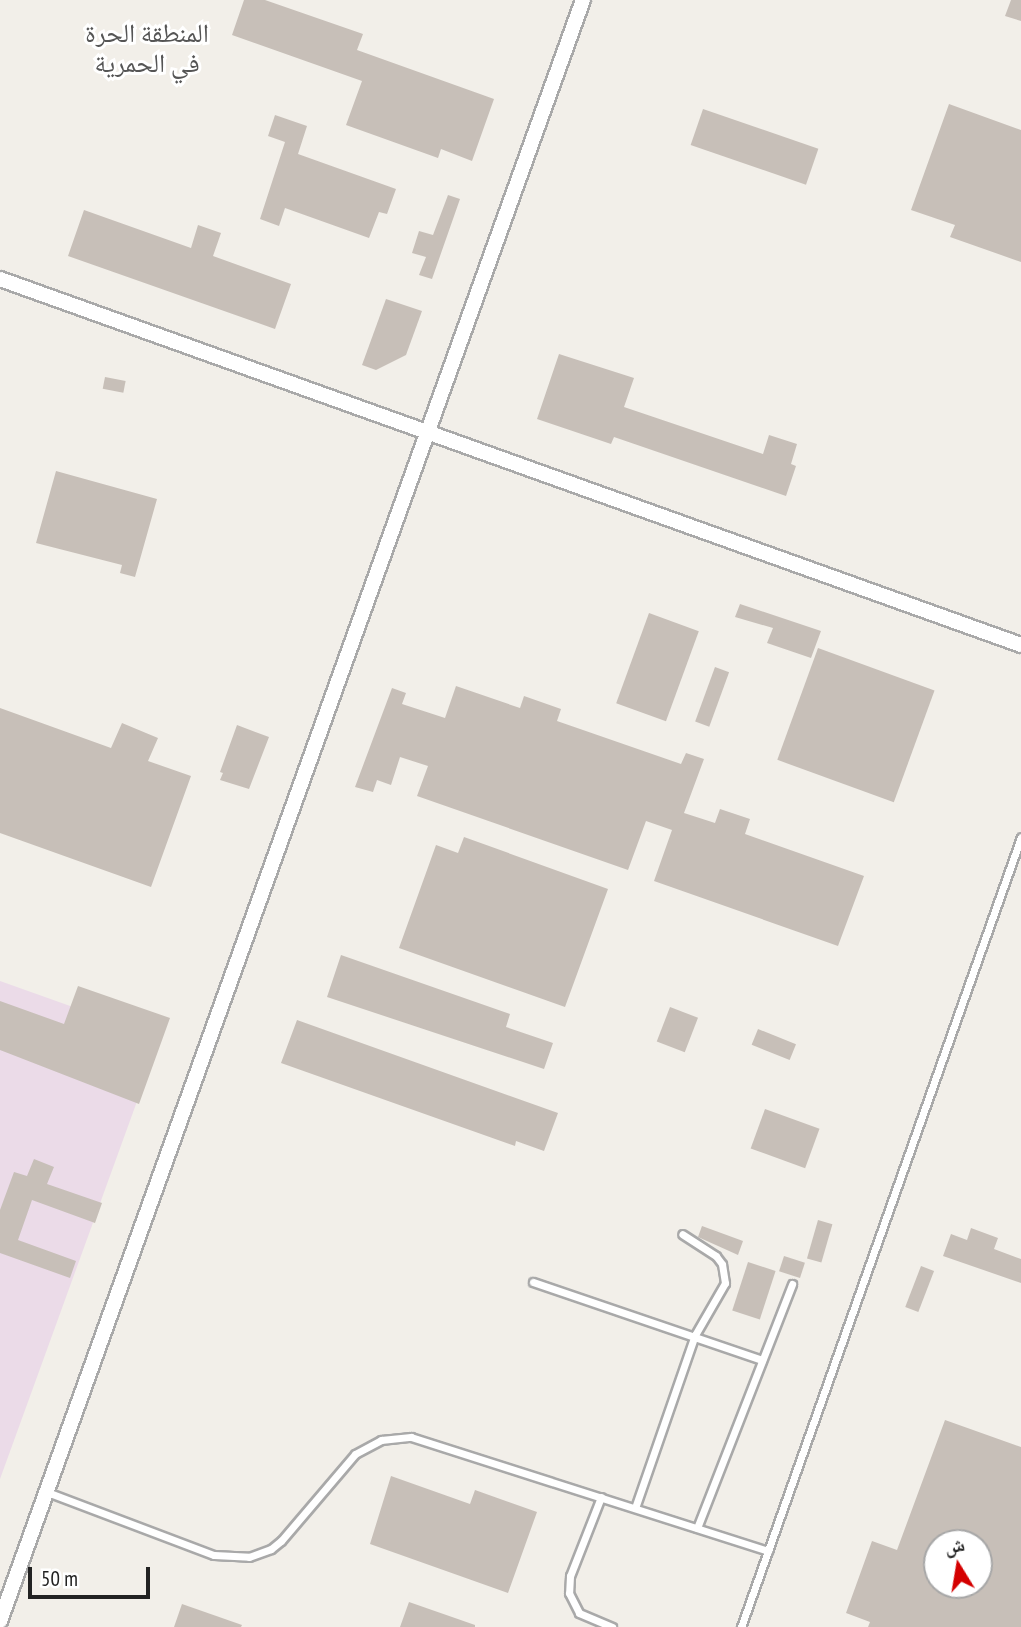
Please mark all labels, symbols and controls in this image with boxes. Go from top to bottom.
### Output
district label: المنطقة الحرة في الحمرية [85,17,209,78]
north arrow [923,1529,993,1599]
text: ش [942,1532,967,1559]
scale bar [32,1554,154,1598]
text: 50 m [41,1565,78,1592]

